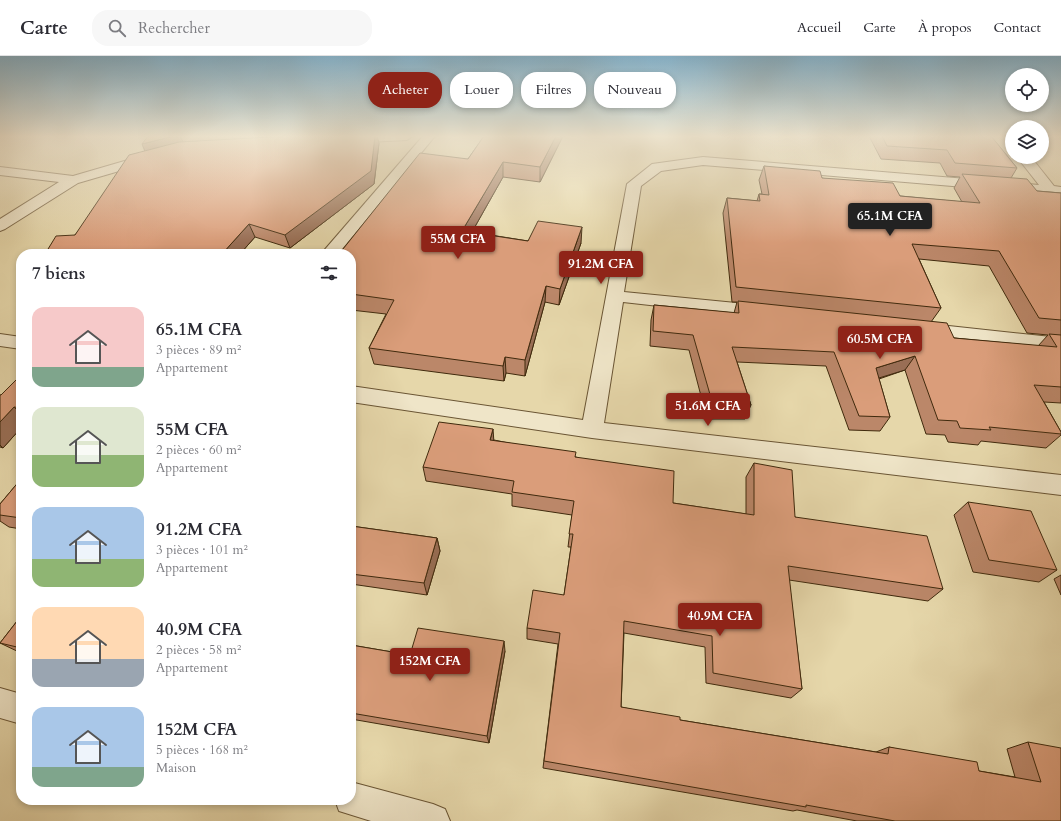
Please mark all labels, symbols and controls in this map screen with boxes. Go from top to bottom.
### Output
search box [92,10,372,46]
text: Carte [20,15,68,41]
icon: search [106,17,128,39]
text: Rechercher [138,18,210,38]
text: Accueil [797,18,841,37]
text: Carte [863,18,896,37]
text: À propos [918,18,971,37]
text: Contact [993,18,1041,37]
map controls [1005,68,1049,164]
button: locate [1005,68,1049,112]
chip: Acheter [368,72,442,108]
chip: Louer [450,72,513,108]
chip: Filtres [521,72,586,108]
chip: Nouveau [594,72,676,108]
button: layers [1005,120,1049,164]
pin: 65.1M CFA [844,203,936,237]
text: 65.1M CFA [857,207,923,225]
pin: 55M CFA [421,226,495,260]
text: 55M CFA [430,230,486,248]
pin: 91.2M CFA [555,251,647,285]
text: 91.2M CFA [568,255,634,273]
text: 7 biens [32,262,85,285]
icon: filters [318,262,340,284]
text: 65.1M CFA [156,318,242,341]
icon: home [64,323,112,371]
pin: 60.5M CFA [834,326,926,360]
text: 60.5M CFA [847,330,913,348]
text: 3 pièces · 89 m² [156,341,241,359]
text: Appartement [156,359,228,377]
pin: 51.6M CFA [662,393,754,427]
text: 51.6M CFA [675,397,741,415]
text: 55M CFA [156,418,229,441]
icon: home [64,423,112,471]
text: 2 pièces · 60 m² [156,441,241,459]
text: Appartement [156,459,228,477]
text: 91.2M CFA [156,518,242,541]
icon: home [64,523,112,571]
text: 3 pièces · 101 m² [156,541,248,559]
text: Appartement [156,559,228,577]
pin: 40.9M CFA [674,603,766,637]
text: 40.9M CFA [687,607,753,625]
text: 40.9M CFA [156,618,242,641]
icon: home [64,623,112,671]
text: 2 pièces · 58 m² [156,641,241,659]
pin: 152M CFA [389,648,471,682]
text: 152M CFA [399,652,461,670]
text: Appartement [156,659,228,677]
text: 152M CFA [156,718,237,741]
icon: home [64,723,112,771]
text: 5 pièces · 168 m² [156,741,248,759]
text: Maison [156,759,196,777]

